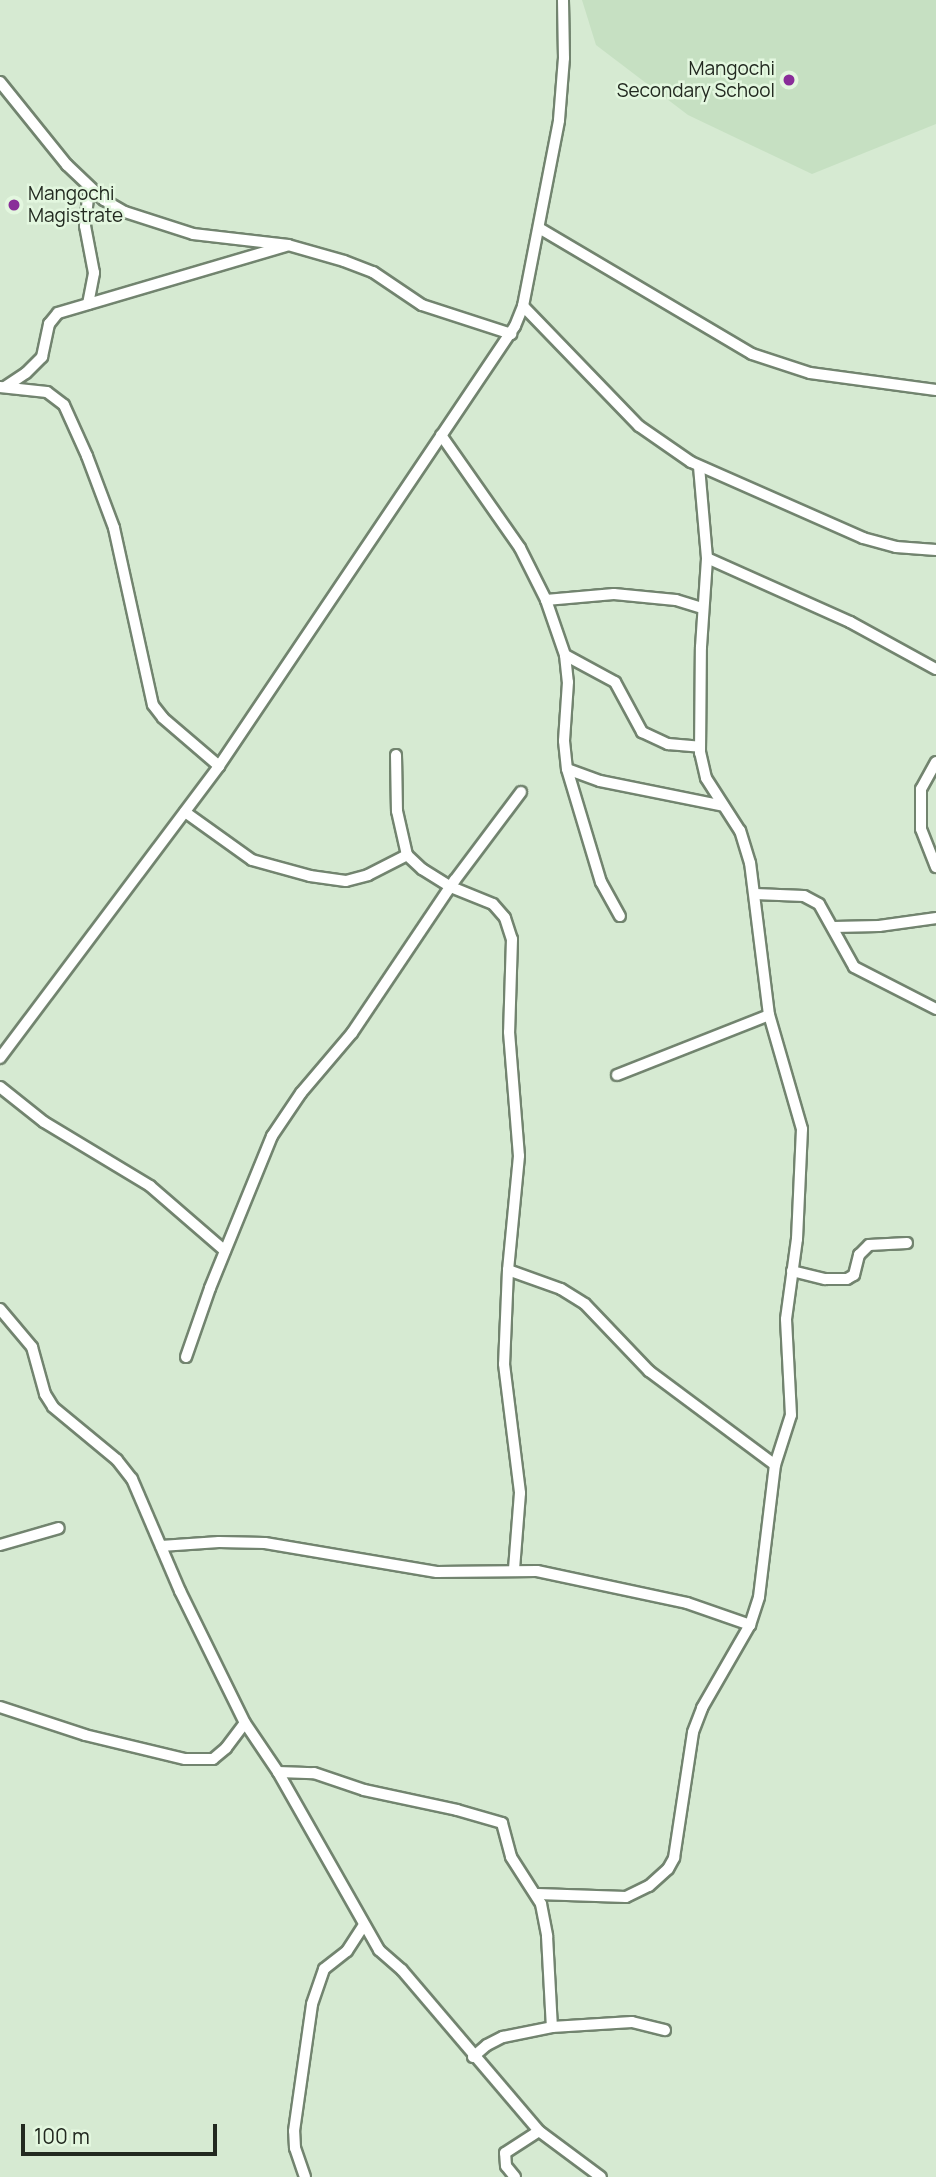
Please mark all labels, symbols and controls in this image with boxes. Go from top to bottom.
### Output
place label: Mangochi Secondary School [617,58,775,102]
marker: Mangochi Secondary School [781,72,797,88]
place label: Mangochi Magistrate [28,183,123,227]
marker: Mangochi Magistrate [6,197,22,213]
scale bar [24,2110,220,2154]
text: 100 m [34,2122,90,2150]

